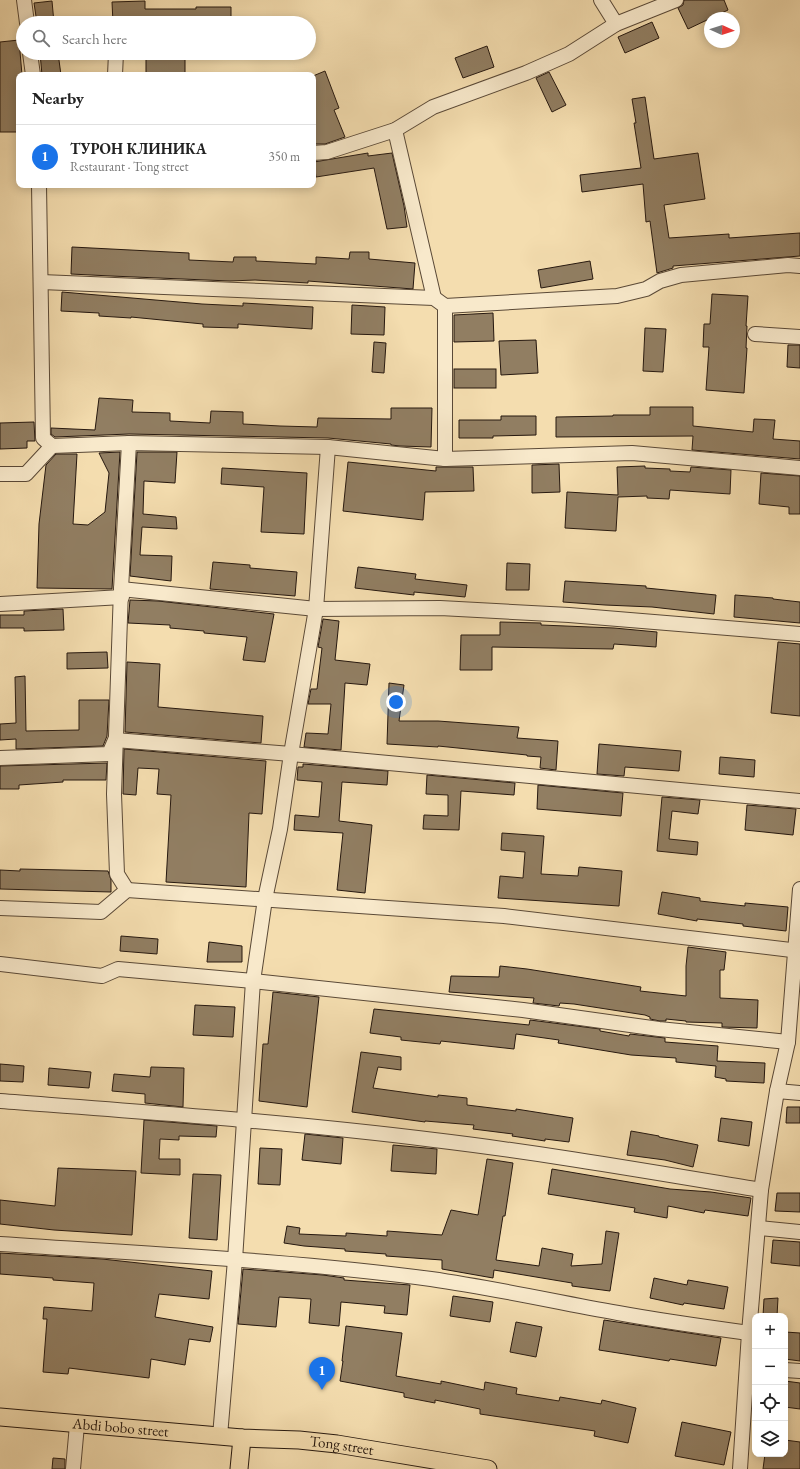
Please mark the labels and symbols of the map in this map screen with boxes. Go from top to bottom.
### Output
north arrow [704,12,740,48]
your location [386,692,406,712]
pin: 1 [309,1357,335,1390]
street label: Abdi bobo street [71,1413,170,1441]
street label: Tong street [309,1431,375,1459]

